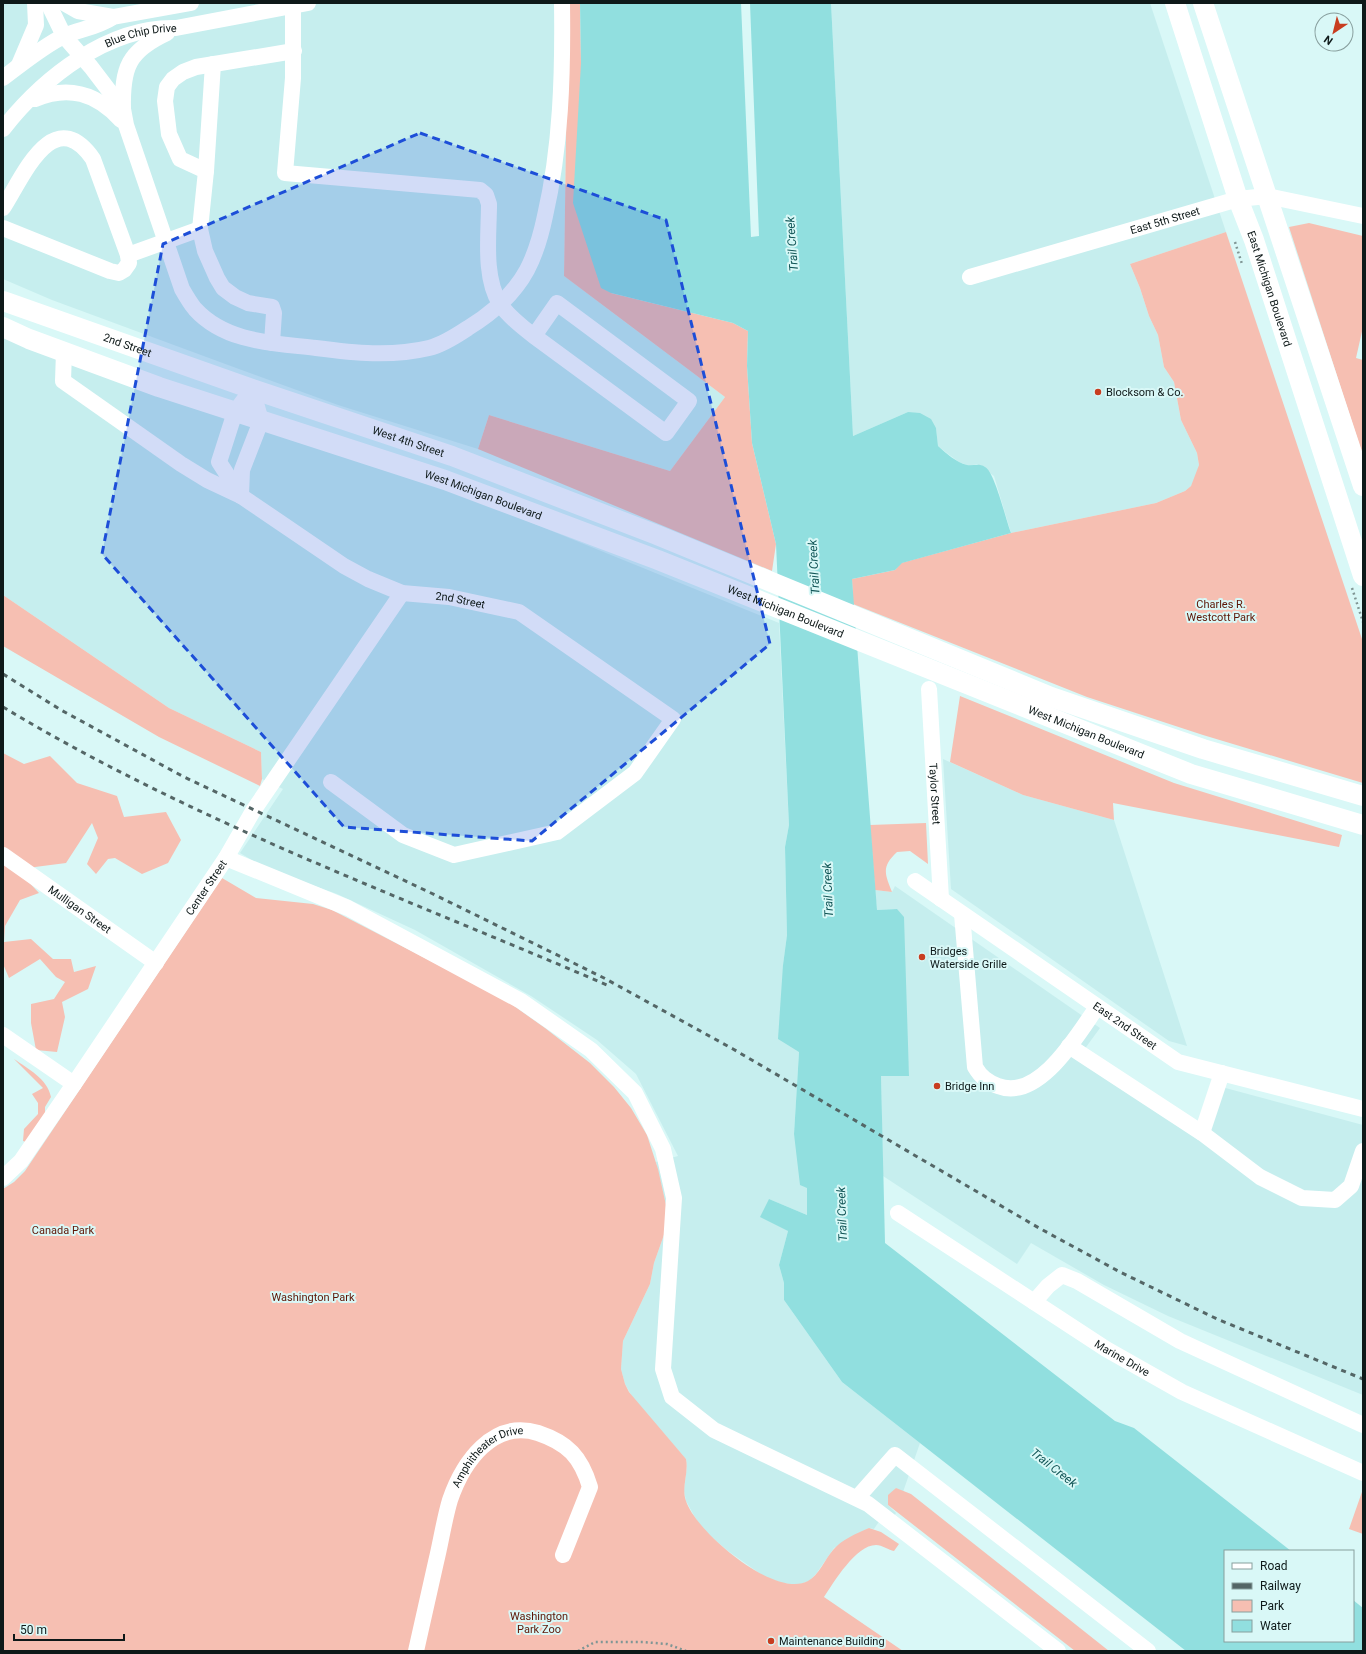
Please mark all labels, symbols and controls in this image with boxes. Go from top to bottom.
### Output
north arrow [1314,12,1354,52]
street label: Blue Chip Drive [103,22,177,50]
text: N [1321,32,1335,47]
street label: East 5th Street [1129,204,1202,237]
water label: Trail Creek [783,215,801,272]
street label: East Michigan Boulevard [1244,229,1294,348]
street label: 2nd Street [101,331,154,360]
place label: Blocksom & Co. [1106,386,1183,399]
marker: Blocksom & Co. [1093,387,1103,397]
street label: West 4th Street [371,424,446,460]
street label: West Michigan Boulevard [423,468,544,523]
water label: Trail Creek [806,538,822,595]
street label: West Michigan Boulevard [725,583,845,641]
street label: 2nd Street [435,590,487,612]
park label: Charles R. Westcott Park [1187,598,1256,624]
street label: West Michigan Boulevard [1026,703,1146,762]
street label: Taylor Street [926,763,943,825]
street label: Center Street [183,857,230,918]
water label: Trail Creek [820,861,836,918]
street label: Mulligan Street [46,883,114,936]
place label: Bridges Waterside Grille [930,945,1007,971]
marker: Bridges Waterside Grille [917,952,927,962]
street label: East 2nd Street [1090,999,1160,1053]
place label: Bridge Inn [945,1080,994,1093]
marker: Bridge Inn [932,1081,942,1091]
water label: Trail Creek [834,1185,850,1242]
park label: Canada Park [32,1224,95,1237]
park label: Washington Park [272,1291,355,1304]
street label: Marine Drive [1092,1337,1152,1379]
street label: Amphitheater Drive [450,1424,523,1490]
water label: Trail Creek [1028,1446,1081,1491]
legend [1224,1550,1354,1642]
text: Road [1260,1559,1288,1573]
text: Railway [1260,1579,1301,1593]
text: Park [1260,1599,1285,1613]
park label: Washington Park Zoo [510,1610,568,1636]
scale bar [14,1616,124,1642]
text: Water [1260,1619,1291,1633]
text: 50 m [20,1623,47,1637]
place label: Maintenance Building [779,1635,885,1648]
marker: Maintenance Building [766,1636,776,1646]

